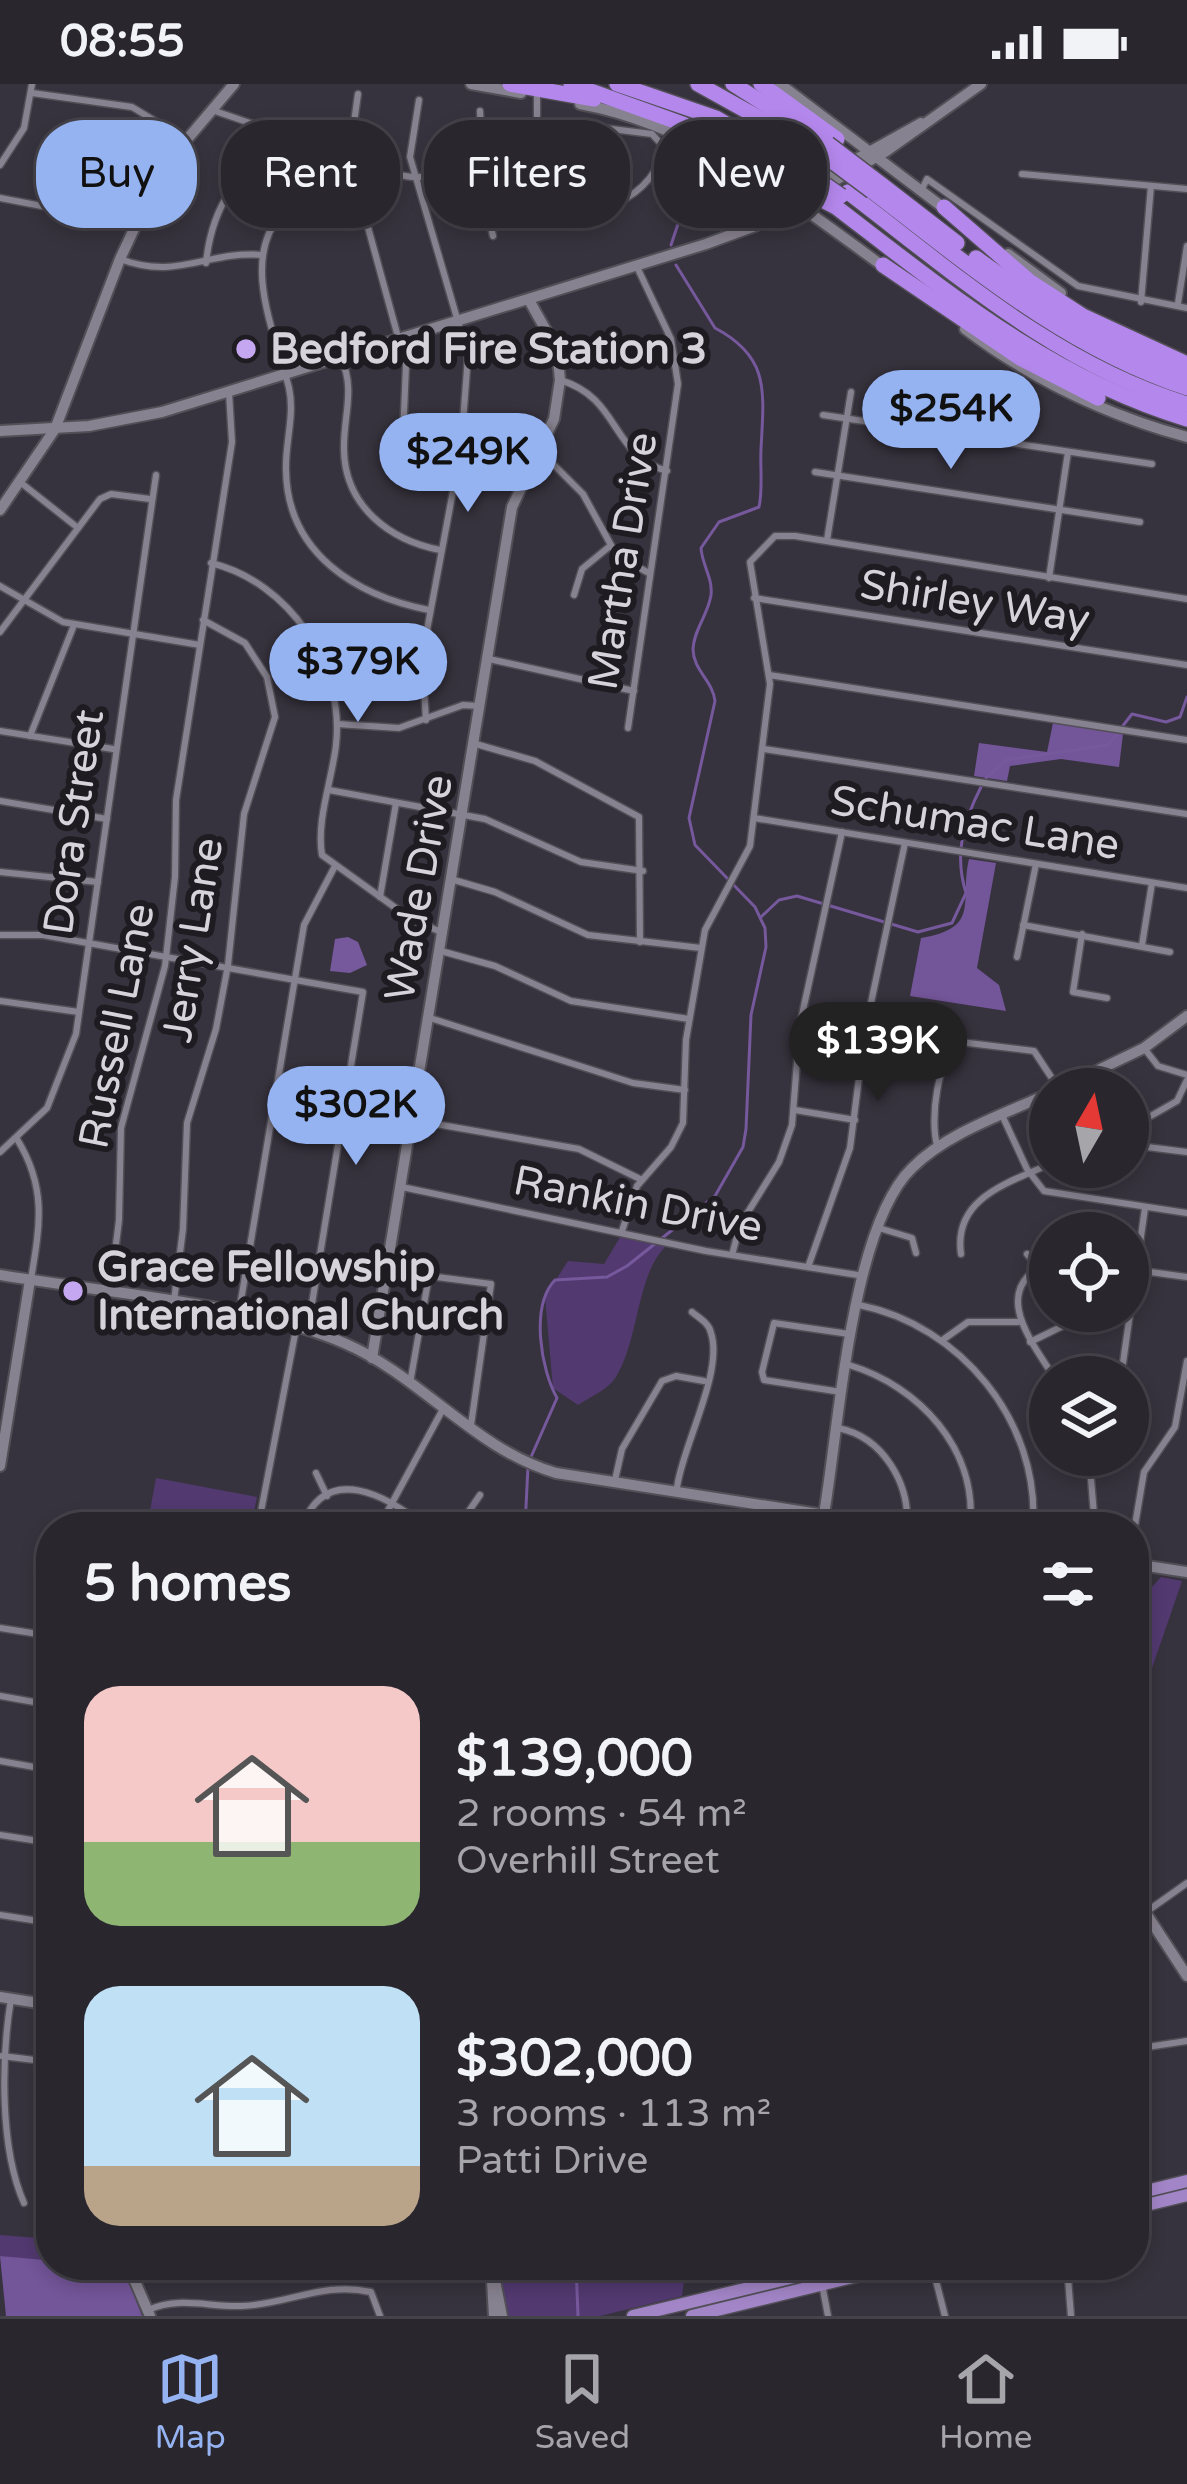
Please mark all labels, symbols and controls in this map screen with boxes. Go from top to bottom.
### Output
text: 08:55 [60,15,185,69]
chip: Buy [36,120,197,228]
chip: Rent [221,120,400,228]
chip: Filters [424,120,630,228]
chip: New [654,120,827,228]
place label: Bedford Fire Station 3 [270,324,707,375]
marker: Bedford Fire Station 3 [233,336,259,362]
pin: $254K [867,370,1035,472]
text: $254K [889,385,1013,432]
pin: $249K [384,413,552,515]
text: $249K [406,428,530,475]
street label: Martha Drive [577,429,669,693]
street label: Shirley Way [857,559,1093,645]
pin: $379K [274,623,442,725]
text: $379K [296,638,420,685]
street label: Dora Street [33,706,115,938]
street label: Wade Drive [374,771,464,1005]
street label: Schumac Lane [827,775,1123,871]
street label: Jerry Lane [152,834,234,1046]
street label: Russell Lane [68,899,166,1153]
pin: $139K [794,1002,962,1104]
text: $139K [816,1017,940,1064]
pin: $302K [272,1066,440,1168]
north arrow [1029,1068,1149,1188]
map controls [1029,1068,1149,1476]
text: $302K [294,1081,418,1128]
street label: Rankin Drive [509,1155,767,1253]
button: locate [1029,1212,1149,1332]
place label: Grace Fellowship International Church [97,1242,504,1341]
marker: Grace Fellowship International Church [60,1278,86,1304]
button: layers [1029,1356,1149,1476]
icon: filters [1035,1551,1101,1617]
text: 5 homes [84,1553,292,1615]
text: $139,000 [456,1728,693,1790]
icon: home [180,1734,324,1878]
text: 2 rooms · 54 m² [456,1790,747,1837]
text: Overhill Street [456,1837,720,1884]
text: $302,000 [456,2028,693,2090]
icon: home [180,2034,324,2178]
text: 3 rooms · 113 m² [456,2090,771,2137]
text: Patti Drive [456,2137,648,2184]
tab: Map [154,2346,226,2457]
tab: Saved [535,2346,630,2457]
tab: Home [939,2346,1033,2457]

